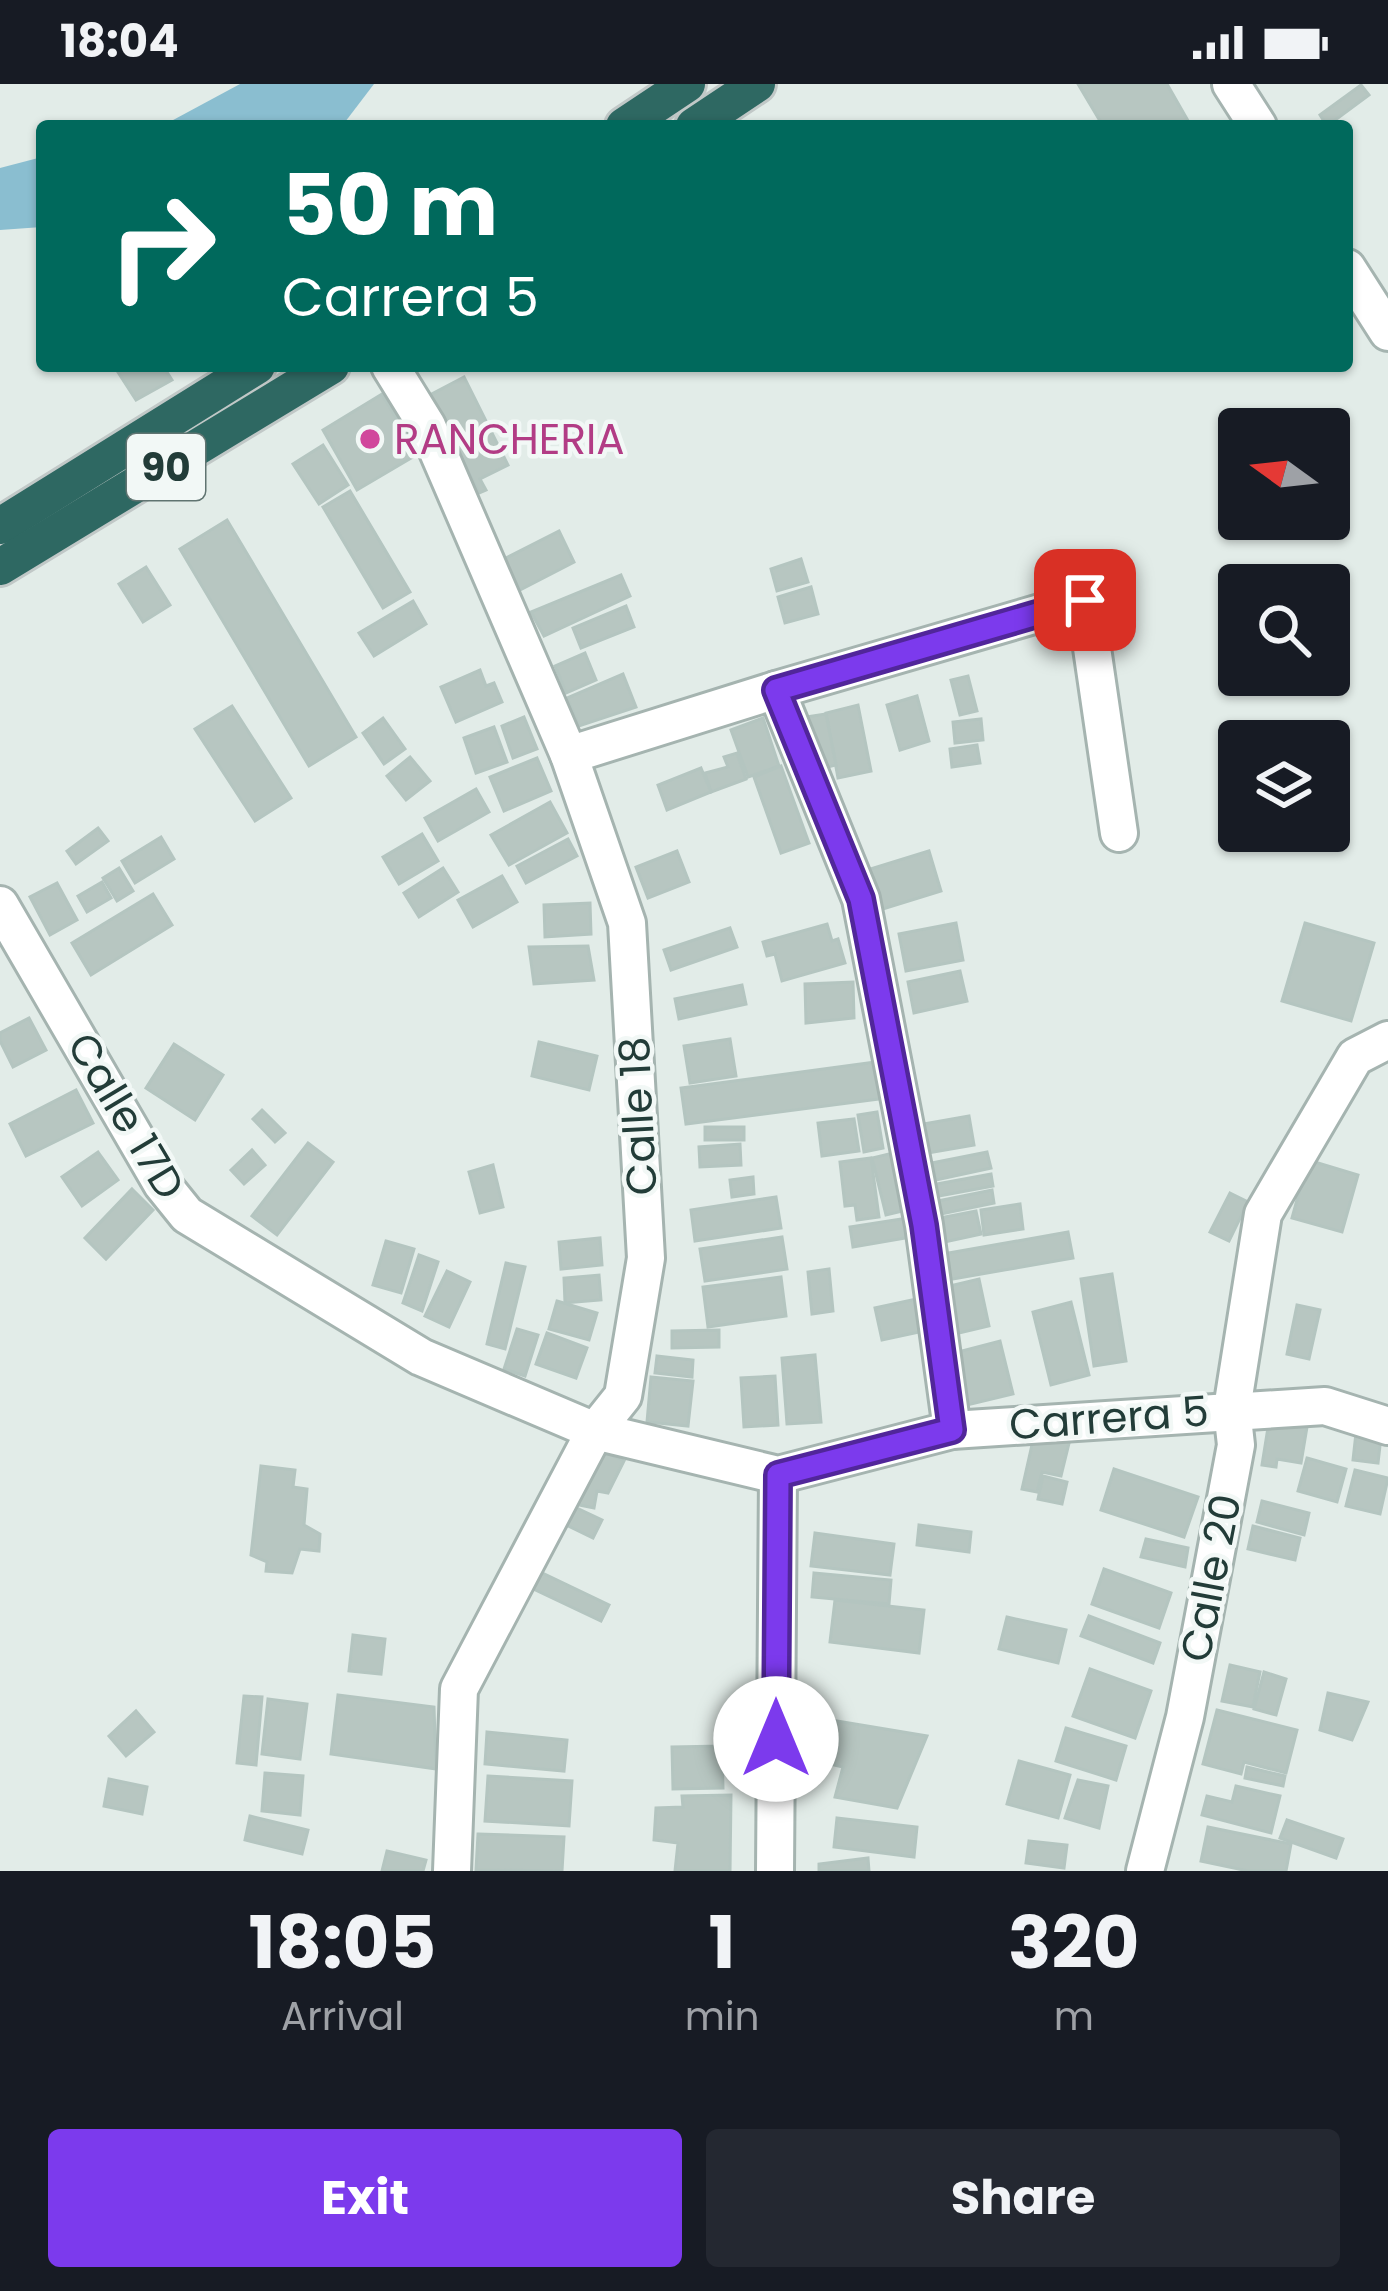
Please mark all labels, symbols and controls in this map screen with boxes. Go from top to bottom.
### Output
text: 18:04 [60,10,179,73]
text: 50 m [282,147,498,264]
icon: right [84,168,240,324]
text: Carrera 5 [282,259,539,335]
north arrow [1218,408,1350,540]
map controls [1218,408,1350,852]
place label: RANCHERIA [394,410,625,469]
marker: RANCHERIA [357,426,383,452]
road number: 90 [127,434,205,500]
pin [1034,549,1136,651]
button: search [1218,564,1350,696]
icon: arrive [1052,567,1118,633]
button: layers [1218,720,1350,852]
street label: Calle 17D [53,1022,199,1210]
street label: Calle 18 [604,1035,672,1197]
street label: Carrera 5 [1007,1382,1211,1454]
street label: Calle 20 [1166,1489,1256,1667]
position arrow [713,1676,839,1802]
text: 18:05 [248,1892,436,1993]
text: 1 [709,1892,736,1993]
text: 320 [1008,1892,1140,1993]
text: Arrival [281,1989,404,2044]
text: min [685,1989,760,2044]
text: m [1054,1989,1094,2044]
button: Exit [48,2129,682,2267]
button: Share [706,2129,1340,2267]

